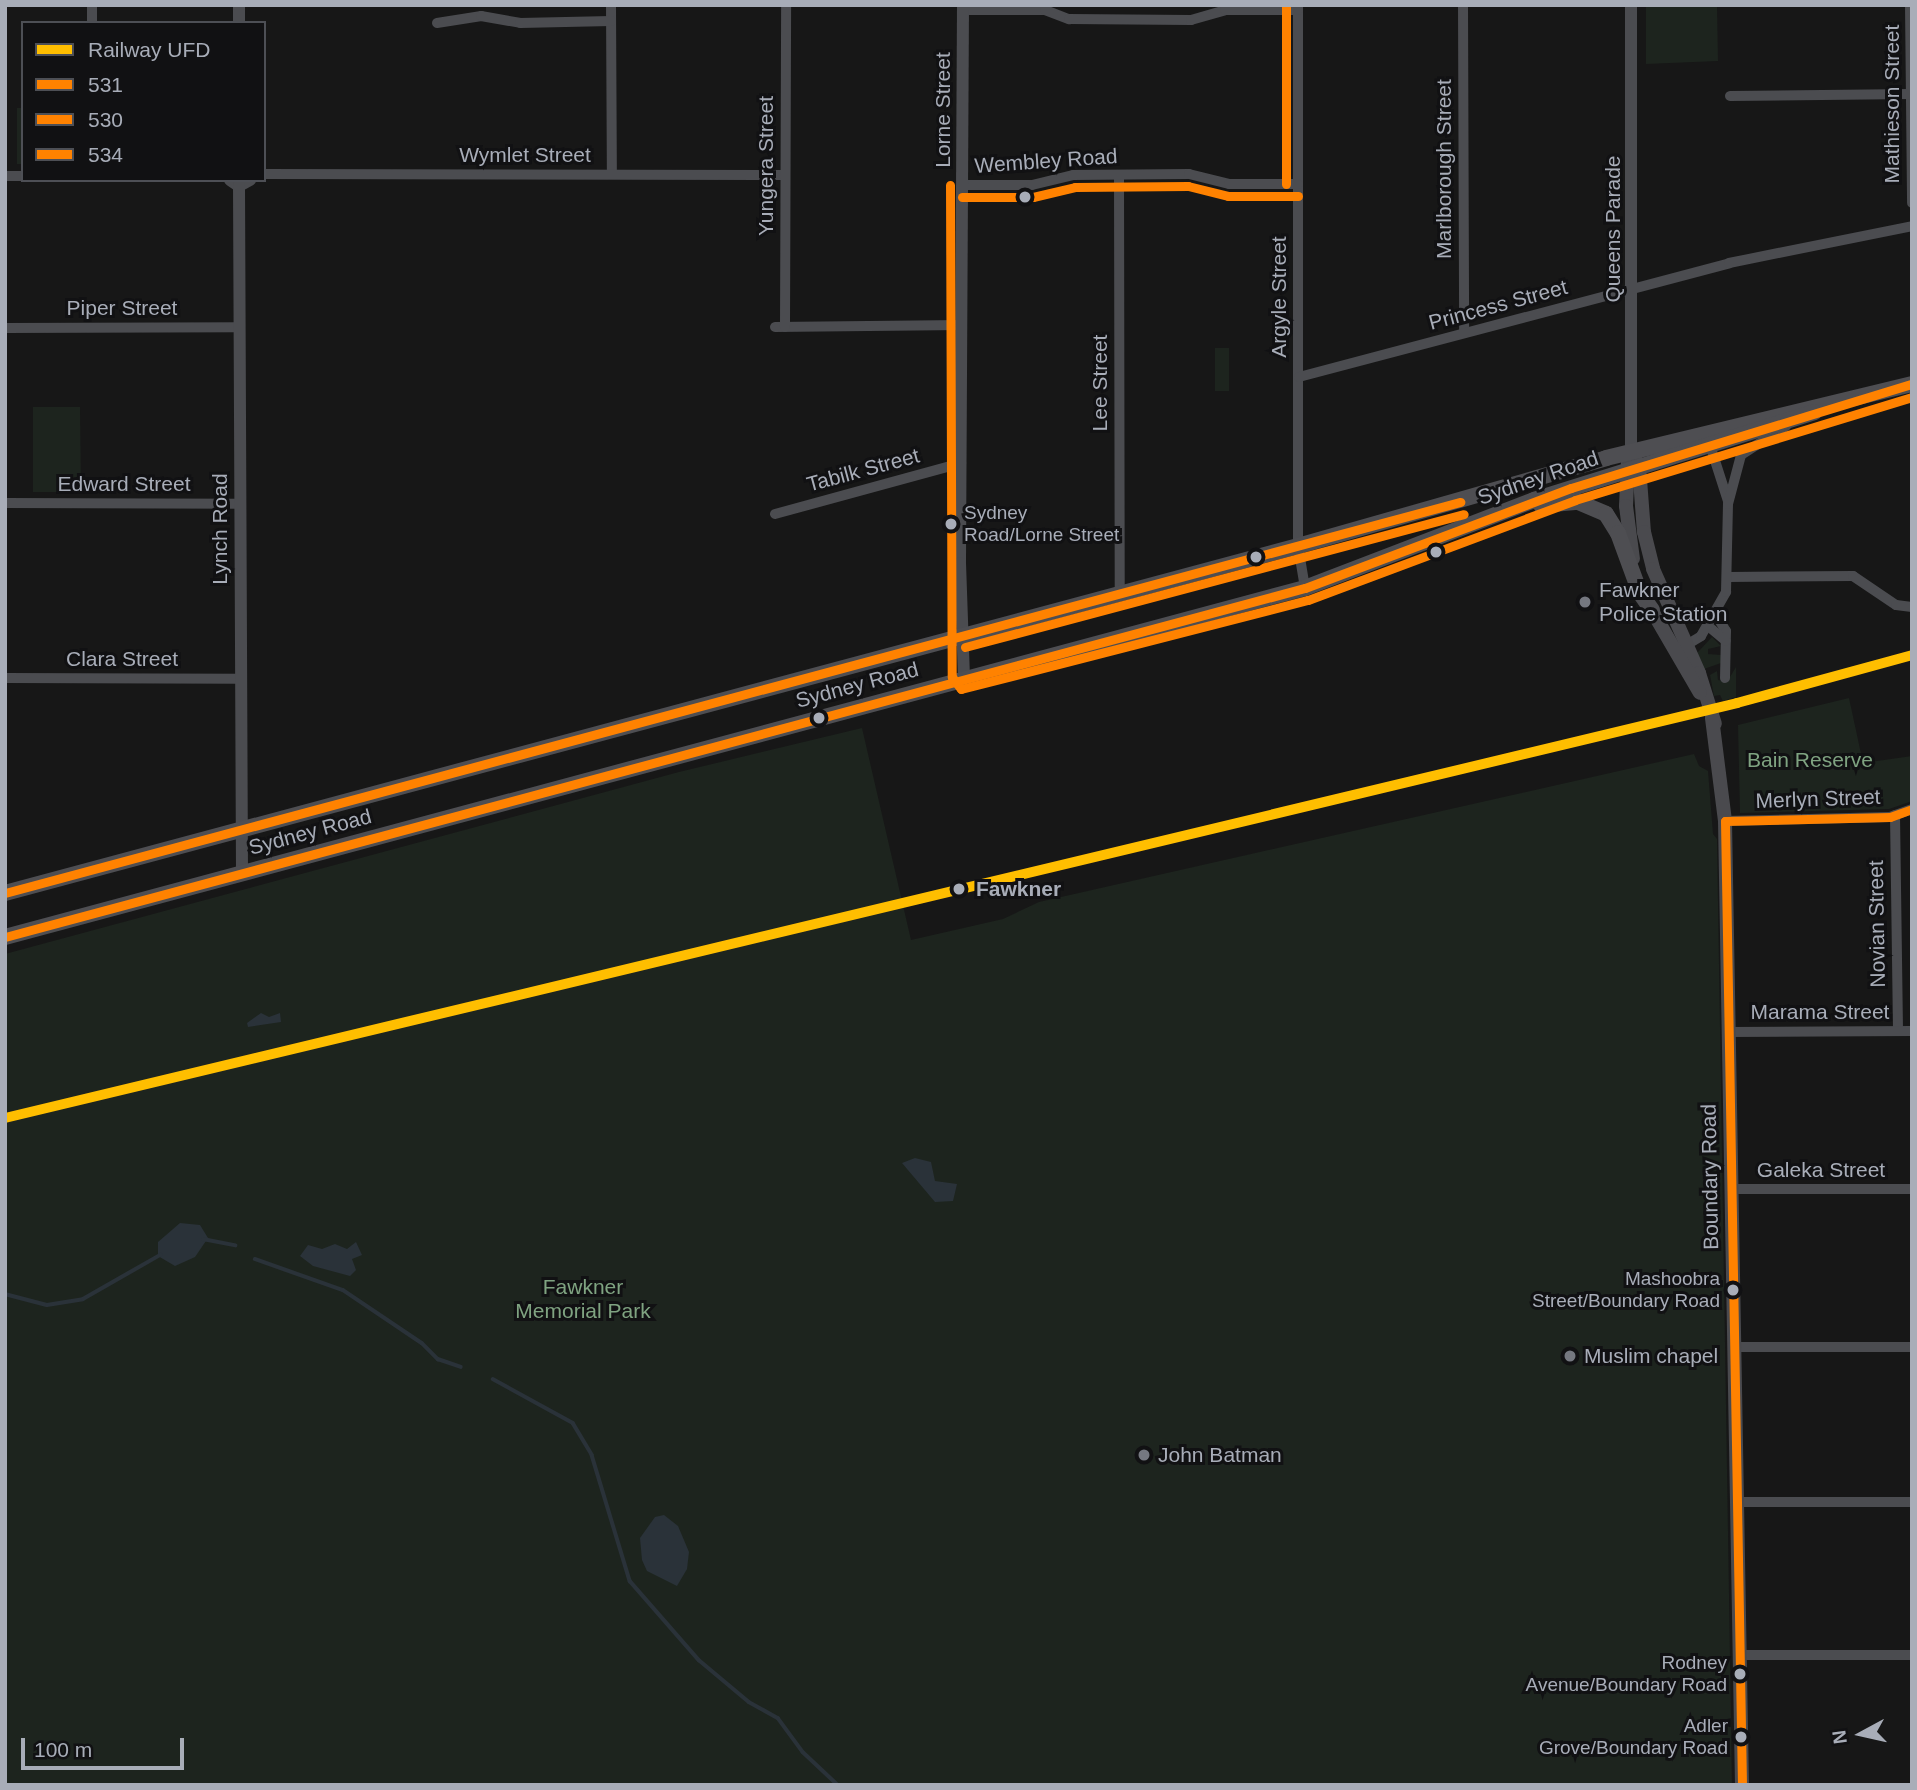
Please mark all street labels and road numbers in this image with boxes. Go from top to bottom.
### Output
street label: Mathieson Street [1879,25,1905,183]
street label: Lorne Street [930,52,956,168]
street label: Marlborough Street [1431,79,1457,259]
street label: Yungera Street [753,96,779,236]
street label: Wymlet Street [459,142,591,168]
street label: Wembley Road [974,143,1118,179]
street label: Queens Parade [1600,155,1626,303]
street label: Argyle Street [1266,236,1292,358]
street label: Princess Street [1426,274,1570,336]
street label: Piper Street [67,295,177,321]
street label: Lee Street [1087,335,1113,431]
street label: Tabilk Street [804,443,922,497]
street label: Sydney Road [1474,446,1602,510]
street label: Edward Street [57,471,191,497]
street label: Lynch Road [207,473,233,585]
street label: Clara Street [66,646,178,672]
street label: Sydney Road [793,657,921,713]
street label: Merlyn Street [1755,784,1881,814]
street label: Sydney Road [246,804,374,860]
street label: Novian Street [1863,860,1891,988]
street label: Marama Street [1751,999,1889,1025]
street label: Boundary Road [1696,1104,1724,1250]
street label: Galeka Street [1757,1157,1885,1183]

